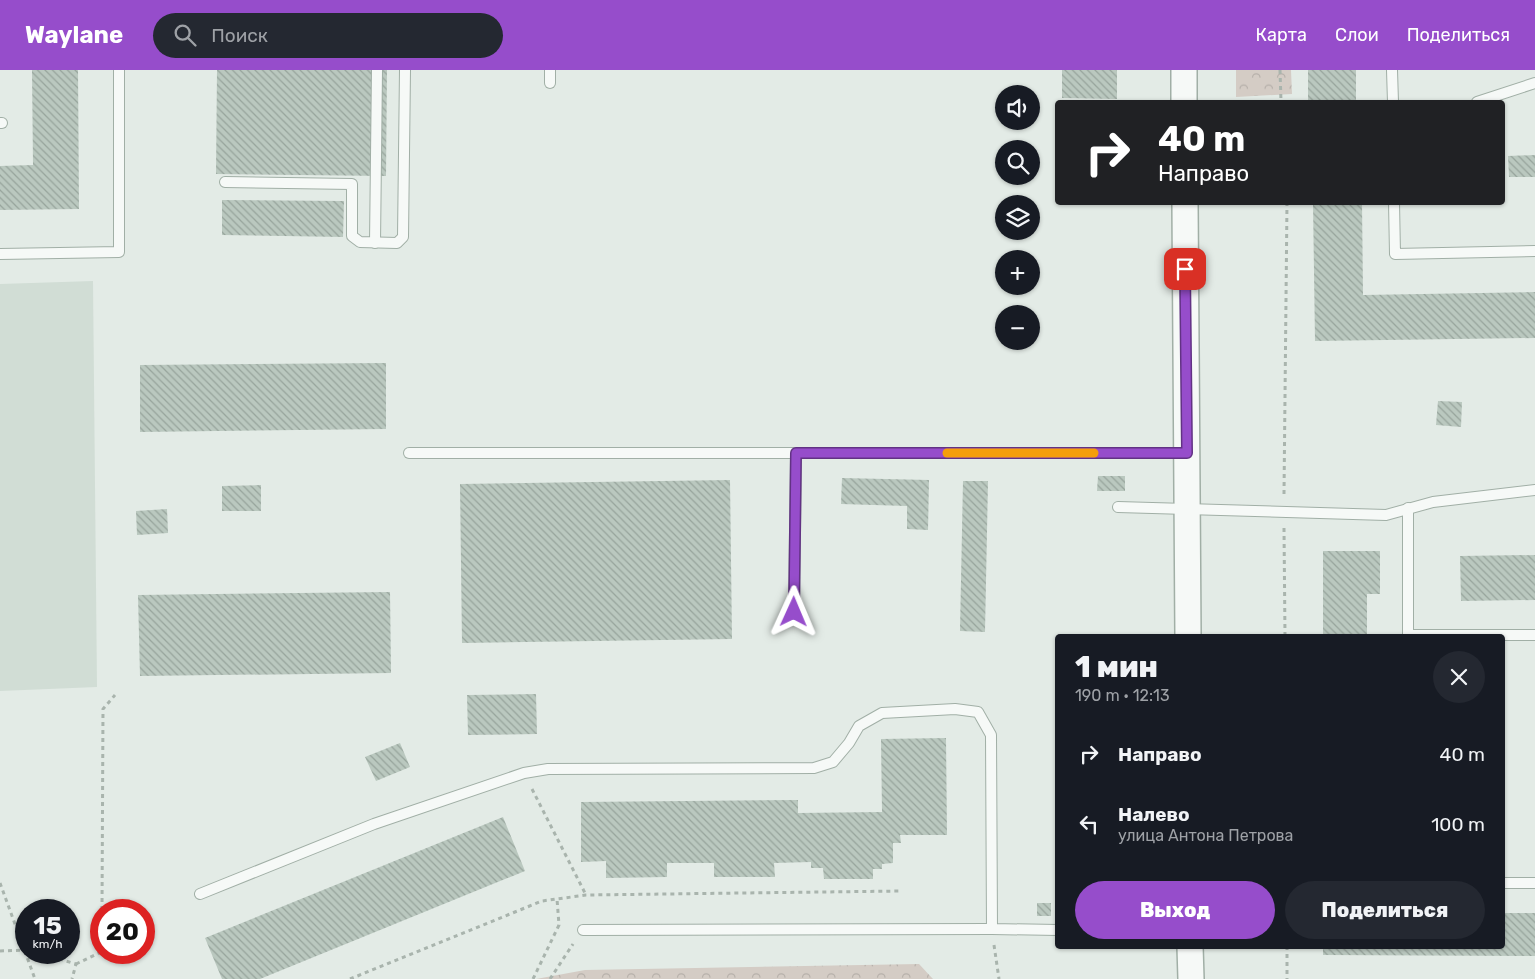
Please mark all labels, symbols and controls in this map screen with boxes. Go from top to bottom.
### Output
search box [153,13,503,58]
text: Waylane [25,21,123,49]
icon: search [171,21,199,49]
text: Поиск [211,24,268,47]
text: Карта [1256,24,1307,46]
text: Слои [1335,24,1379,46]
text: Поделиться [1407,24,1510,46]
map controls [995,85,1040,350]
button: sound [995,85,1040,130]
text: 40 m [1158,118,1245,160]
icon: right [1075,120,1140,185]
button: search [995,140,1040,185]
text: Направо [1158,160,1249,187]
button: layers [995,195,1040,240]
pin [1164,248,1206,290]
button: + [995,250,1040,295]
icon: arrive [1171,255,1199,283]
button: − [995,305,1040,350]
position arrow [767,585,819,637]
text: 1 мин [1075,649,1158,685]
button: close [1433,651,1485,703]
text: 190 m · 12:13 [1075,686,1170,705]
icon: right [1075,740,1103,768]
text: Направо [1118,743,1202,766]
text: 40 m [1440,743,1485,766]
text: Налево [1118,803,1190,826]
icon: left [1075,810,1103,838]
text: 100 m [1431,813,1485,836]
text: улица Антона Петрова [1118,826,1293,845]
button: Выход [1075,881,1275,939]
button: Поделиться [1285,881,1485,939]
speed limit sign: 20 [90,899,155,964]
text: 15 [33,911,62,940]
text: km/h [33,937,62,951]

